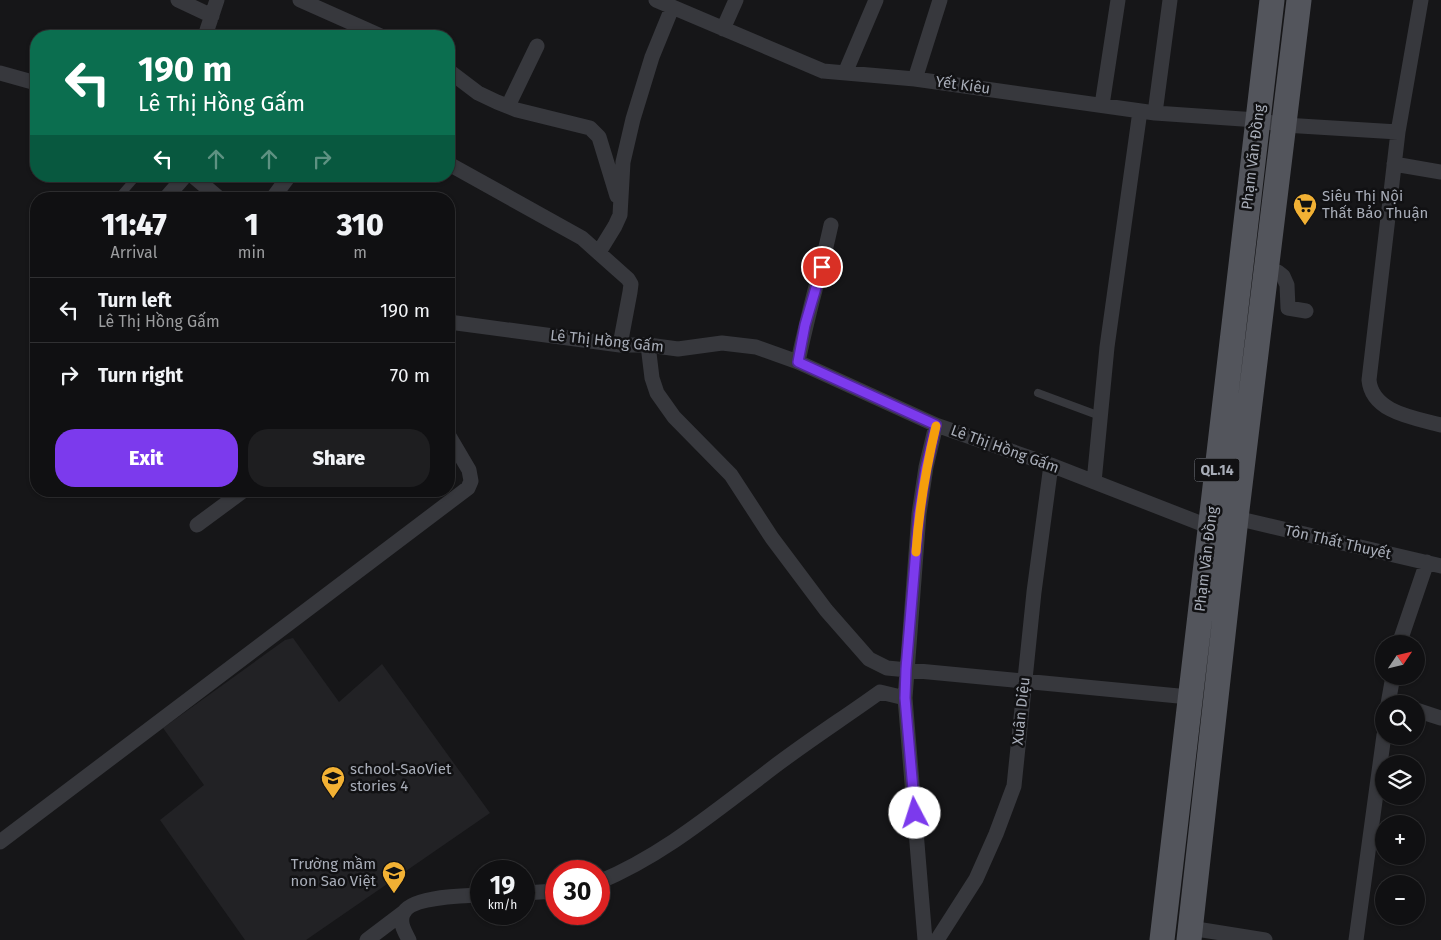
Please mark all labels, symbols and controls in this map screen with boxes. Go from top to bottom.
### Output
text: 190 m [138,48,232,90]
icon: left [55,50,120,115]
street label: Yết Kiêu [935,72,991,98]
text: Lê Thị Hồng Gấm [138,90,305,117]
street label: Phạm Văn Đồng [1238,103,1268,211]
icon: left [149,145,177,173]
icon: ahead [202,145,230,173]
icon: ahead [255,145,283,173]
icon: right [308,145,336,173]
place label: Siêu Thị Nội Thất Bảo Thuận [1322,187,1428,222]
supermarket icon: Siêu Thị Nội Thất Bảo Thuận [1292,192,1318,226]
text: 11:47 [101,207,167,243]
text: 1 [245,207,259,243]
text: 310 [337,207,384,243]
text: Arrival [110,243,157,262]
text: min [238,243,265,262]
text: m [353,243,367,262]
pin [801,246,843,288]
icon: arrive [808,253,836,281]
text: Turn left [98,289,172,312]
icon: left [55,296,83,324]
text: 190 m [380,299,430,322]
text: Lê Thị Hồng Gấm [98,312,220,331]
street label: Lê Thị Hồng Gấm [549,326,665,356]
icon: right [55,361,83,389]
text: Turn right [98,364,183,387]
text: 70 m [390,364,430,387]
street label: Lê Thị Hồng Gấm [948,421,1062,477]
button: Exit [55,429,238,487]
button: Share [248,429,430,487]
road number: QL.14 [1194,458,1240,482]
street label: Phạm Văn Đồng [1191,505,1221,613]
street label: Tôn Thất Thuyết [1283,521,1394,563]
north arrow [1375,635,1425,685]
map controls [1375,635,1425,925]
street label: Xuân Diệu [1008,676,1034,746]
button: search [1375,695,1425,745]
button: layers [1375,755,1425,805]
place label: school-SaoViet stories 4 [350,760,452,795]
school or university icon: school-SaoViet stories 4 [320,765,346,799]
position arrow [888,786,940,838]
button: + [1375,815,1425,865]
place label: Trường mầm non Sao Việt [290,855,377,890]
school or university icon: Trường mầm non Sao Việt [381,860,407,894]
speed limit sign: 30 [545,860,610,925]
text: 19 [490,871,515,901]
button: − [1375,875,1425,925]
text: km/h [488,898,517,912]

